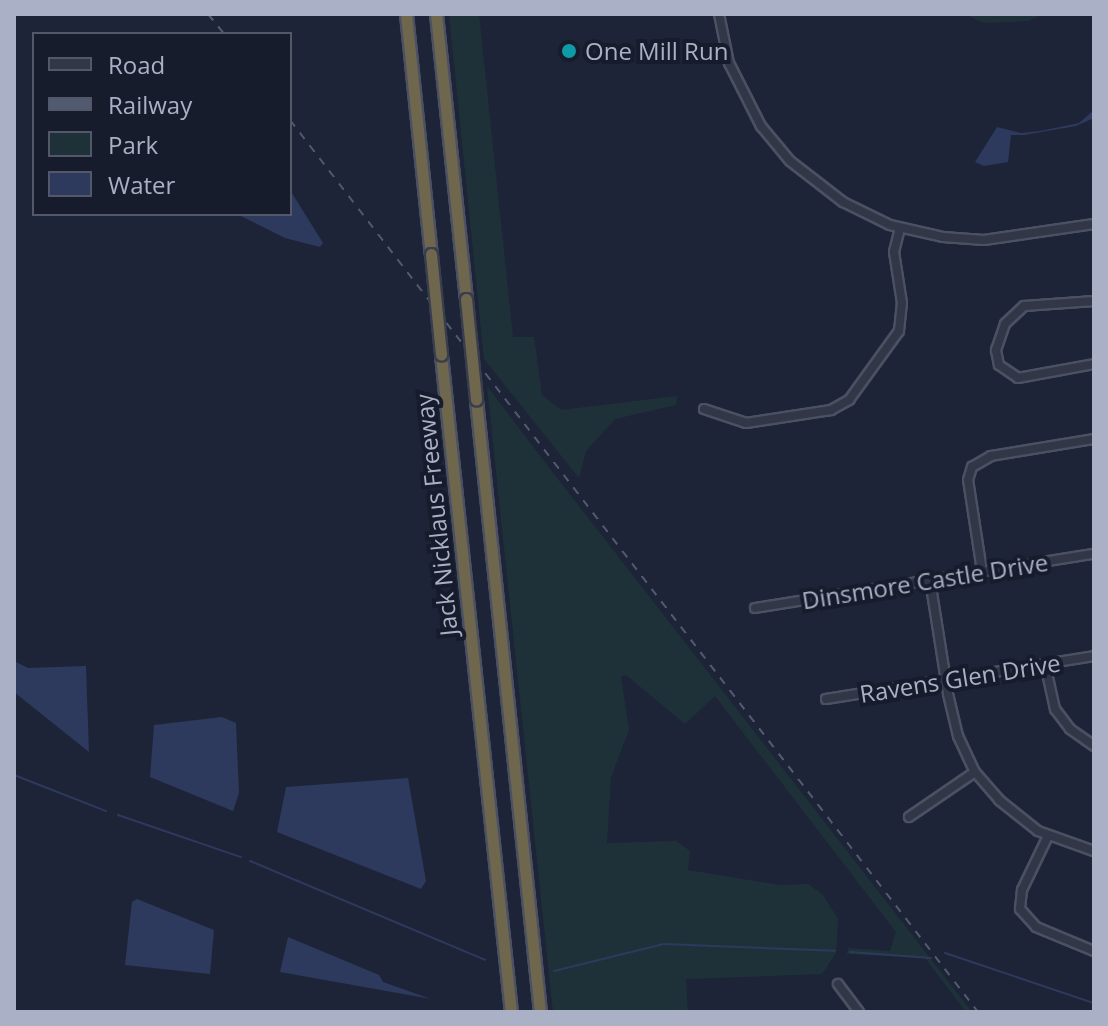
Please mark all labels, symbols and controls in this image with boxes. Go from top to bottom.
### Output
legend [32,32,292,216]
place label: One Mill Run [585,37,728,65]
marker: One Mill Run [560,42,578,60]
text: Road [108,48,165,81]
text: Railway [108,88,192,121]
text: Park [108,128,158,161]
text: Water [108,168,175,201]
street label: Jack Nicklaus Freeway [409,393,463,637]
street label: Dinsmore Castle Drive [800,547,1050,615]
street label: Ravens Glen Drive [858,648,1062,708]

